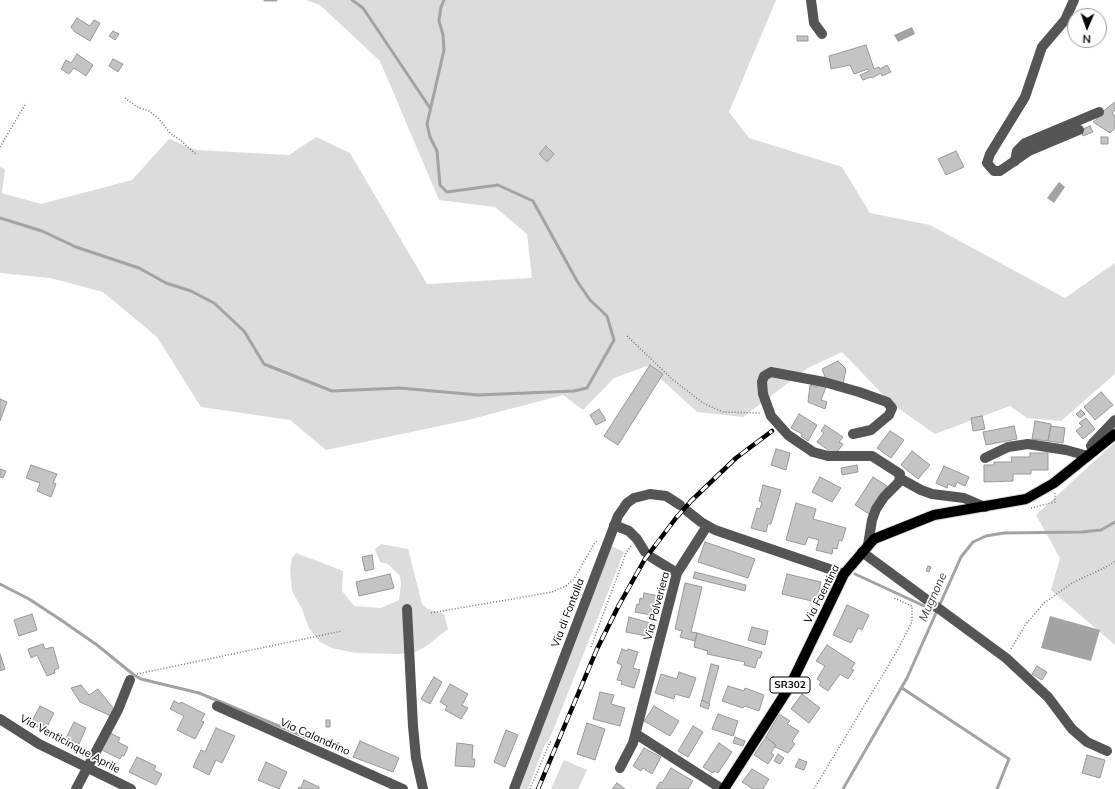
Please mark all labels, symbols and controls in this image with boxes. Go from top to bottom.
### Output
north arrow [1067,8,1107,48]
text: N [1082,32,1091,46]
street label: Via Faentina [802,562,842,626]
street label: Via Polveriera [642,570,672,642]
water label: Mugnone [916,570,950,624]
street label: Via di Fontalla [549,577,587,649]
road number: SR302 [770,677,810,693]
street label: Via Venticinque Aprile [17,712,123,776]
street label: Via Calandrino [278,716,352,758]

